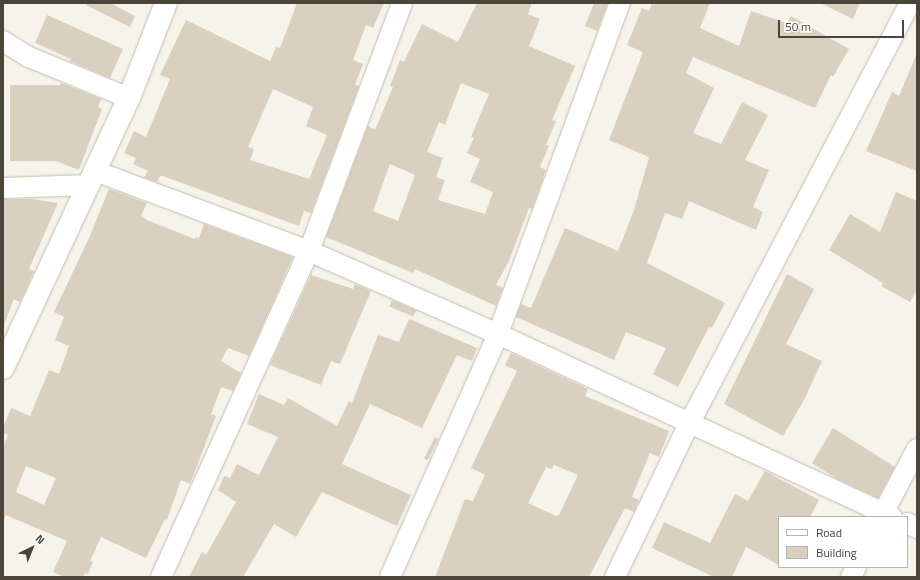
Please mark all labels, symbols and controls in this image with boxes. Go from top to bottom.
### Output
scale bar [780,12,906,38]
text: 50 m [785,17,811,36]
legend [778,516,908,568]
text: Road [816,523,842,542]
north arrow [12,528,52,568]
text: N [32,531,48,548]
text: Building [816,543,857,562]

